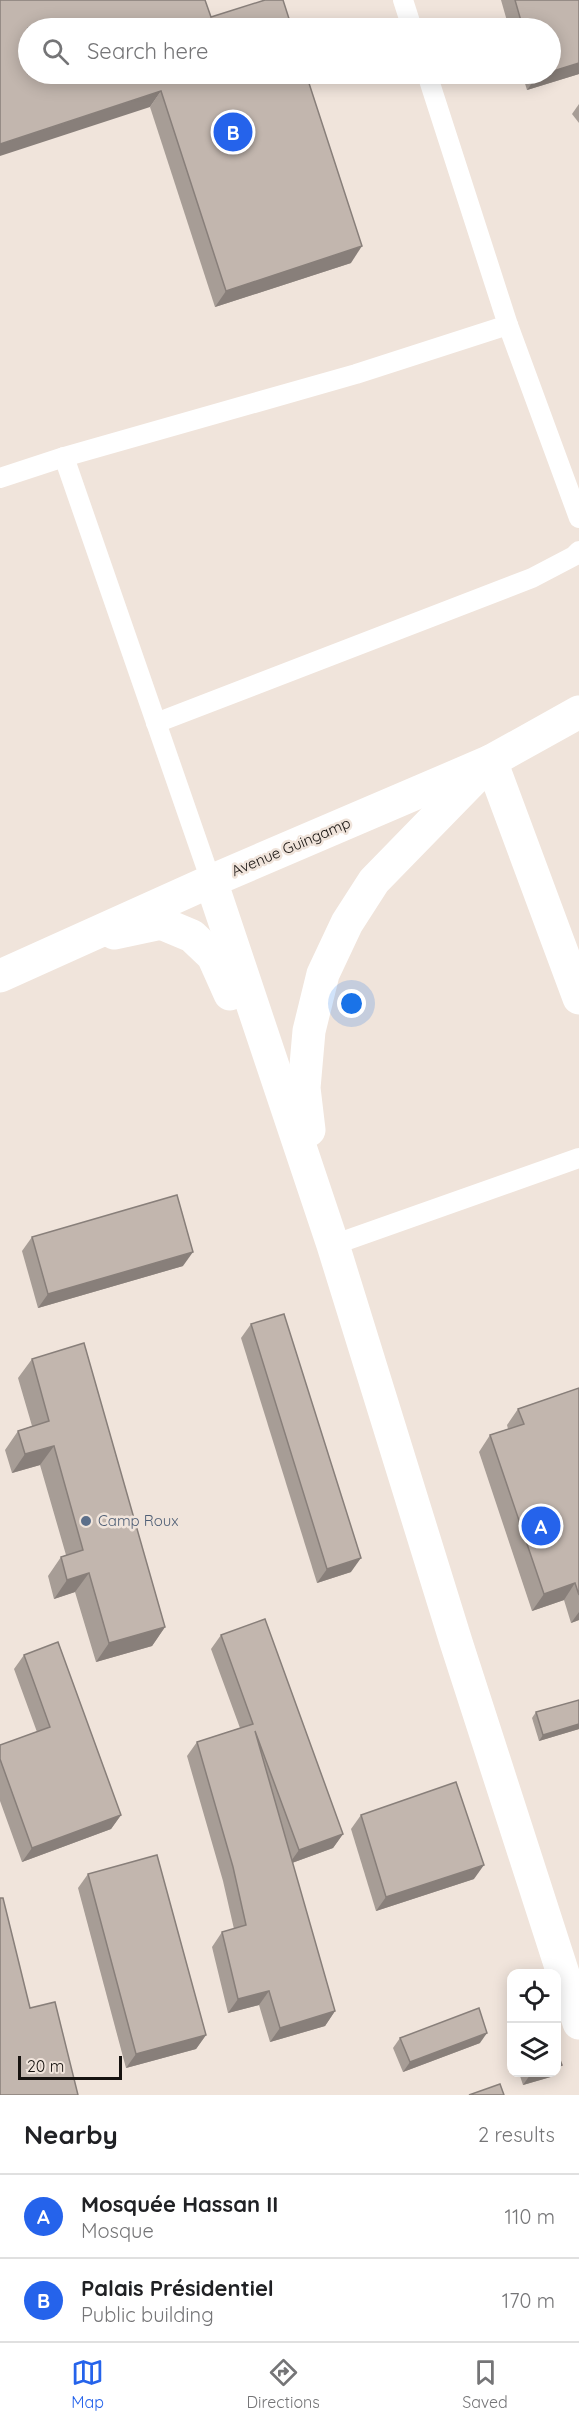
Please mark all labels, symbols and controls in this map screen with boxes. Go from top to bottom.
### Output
search box [18,18,561,84]
icon: search [39,35,72,68]
text: Search here [87,37,208,65]
pin: B [214,110,252,154]
street label: Avenue Guingamp [228,813,353,880]
your location [337,989,366,1018]
pin: A [522,1504,560,1549]
place label: Camp Roux [98,1511,179,1530]
marker: Camp Roux [79,1514,93,1528]
map controls [507,1969,561,2077]
button: locate [507,1969,561,2023]
button: layers [507,2023,561,2077]
scale bar [18,2053,122,2080]
text: 20 m [27,2056,64,2076]
text: Nearby [24,2118,118,2151]
text: 2 results [478,2122,555,2147]
text: Mosquée Hassan II [81,2190,278,2218]
text: A [37,2204,50,2229]
text: 110 m [505,2204,555,2229]
text: Mosque [81,2218,154,2243]
text: Palais Présidentiel [81,2274,274,2302]
text: B [37,2288,50,2313]
text: 170 m [502,2288,555,2313]
text: Public building [81,2302,214,2327]
tab: Map [71,2356,104,2412]
tab: Directions [247,2356,320,2412]
tab: Saved [462,2356,508,2412]

